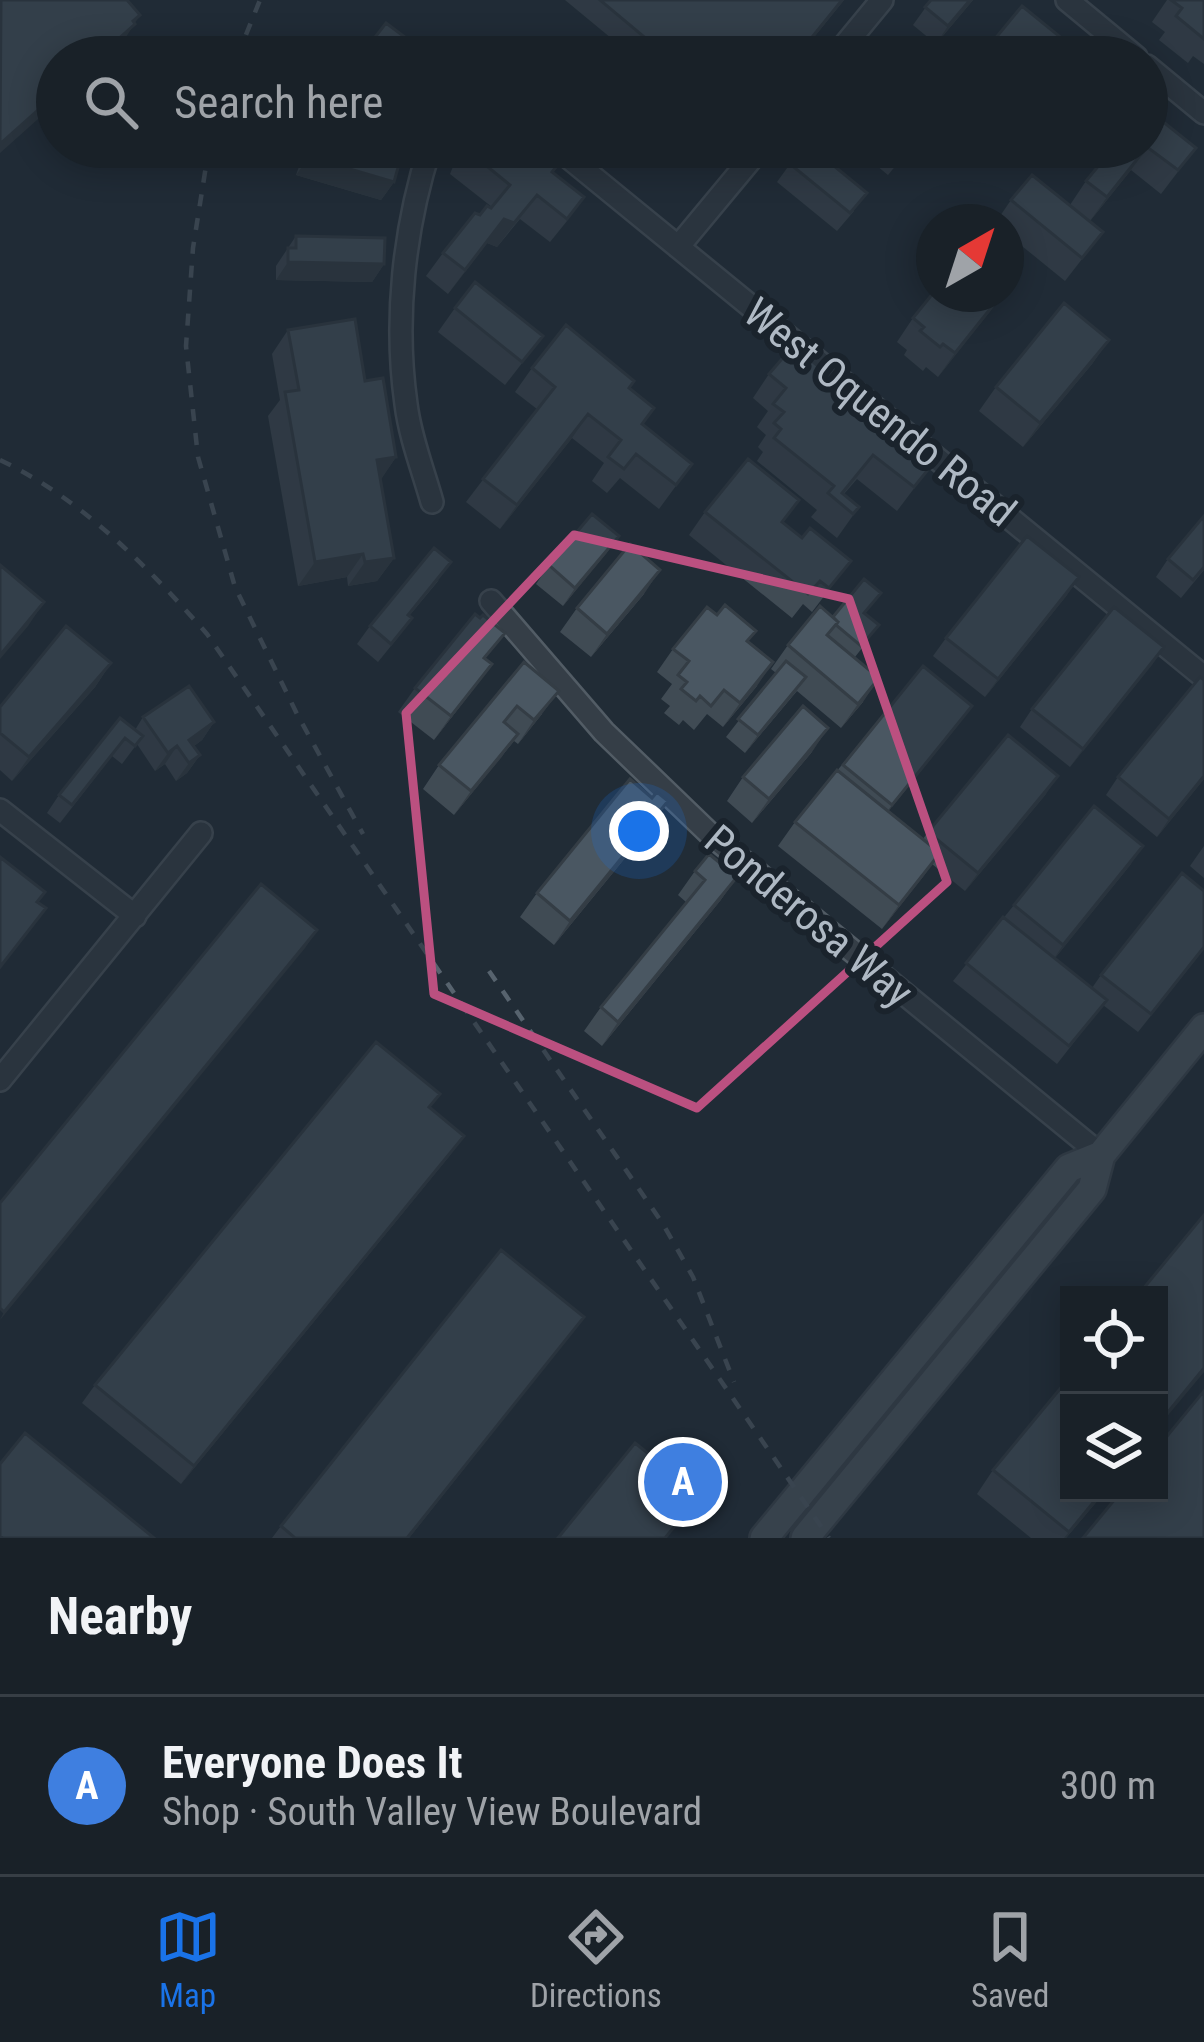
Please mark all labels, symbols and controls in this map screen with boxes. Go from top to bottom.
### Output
search box [36,36,1168,168]
icon: search [78,69,144,135]
text: Search here [174,76,383,129]
north arrow [916,204,1024,312]
street label: West Oquendo Road [735,288,1025,536]
your location [609,801,669,861]
street label: Ponderosa Way [695,815,923,1017]
map controls [1060,1286,1168,1502]
button: locate [1060,1286,1168,1394]
button: layers [1060,1394,1168,1502]
pin: A [644,1437,722,1527]
text: Nearby [48,1587,192,1646]
text: Everyone Does It [162,1736,463,1789]
text: A [75,1763,99,1809]
text: 300 m [1060,1763,1156,1809]
text: Shop · South Valley View Boulevard [162,1789,702,1835]
tab: Map [155,1904,221,2015]
tab: Directions [530,1904,662,2015]
tab: Saved [971,1904,1049,2015]

